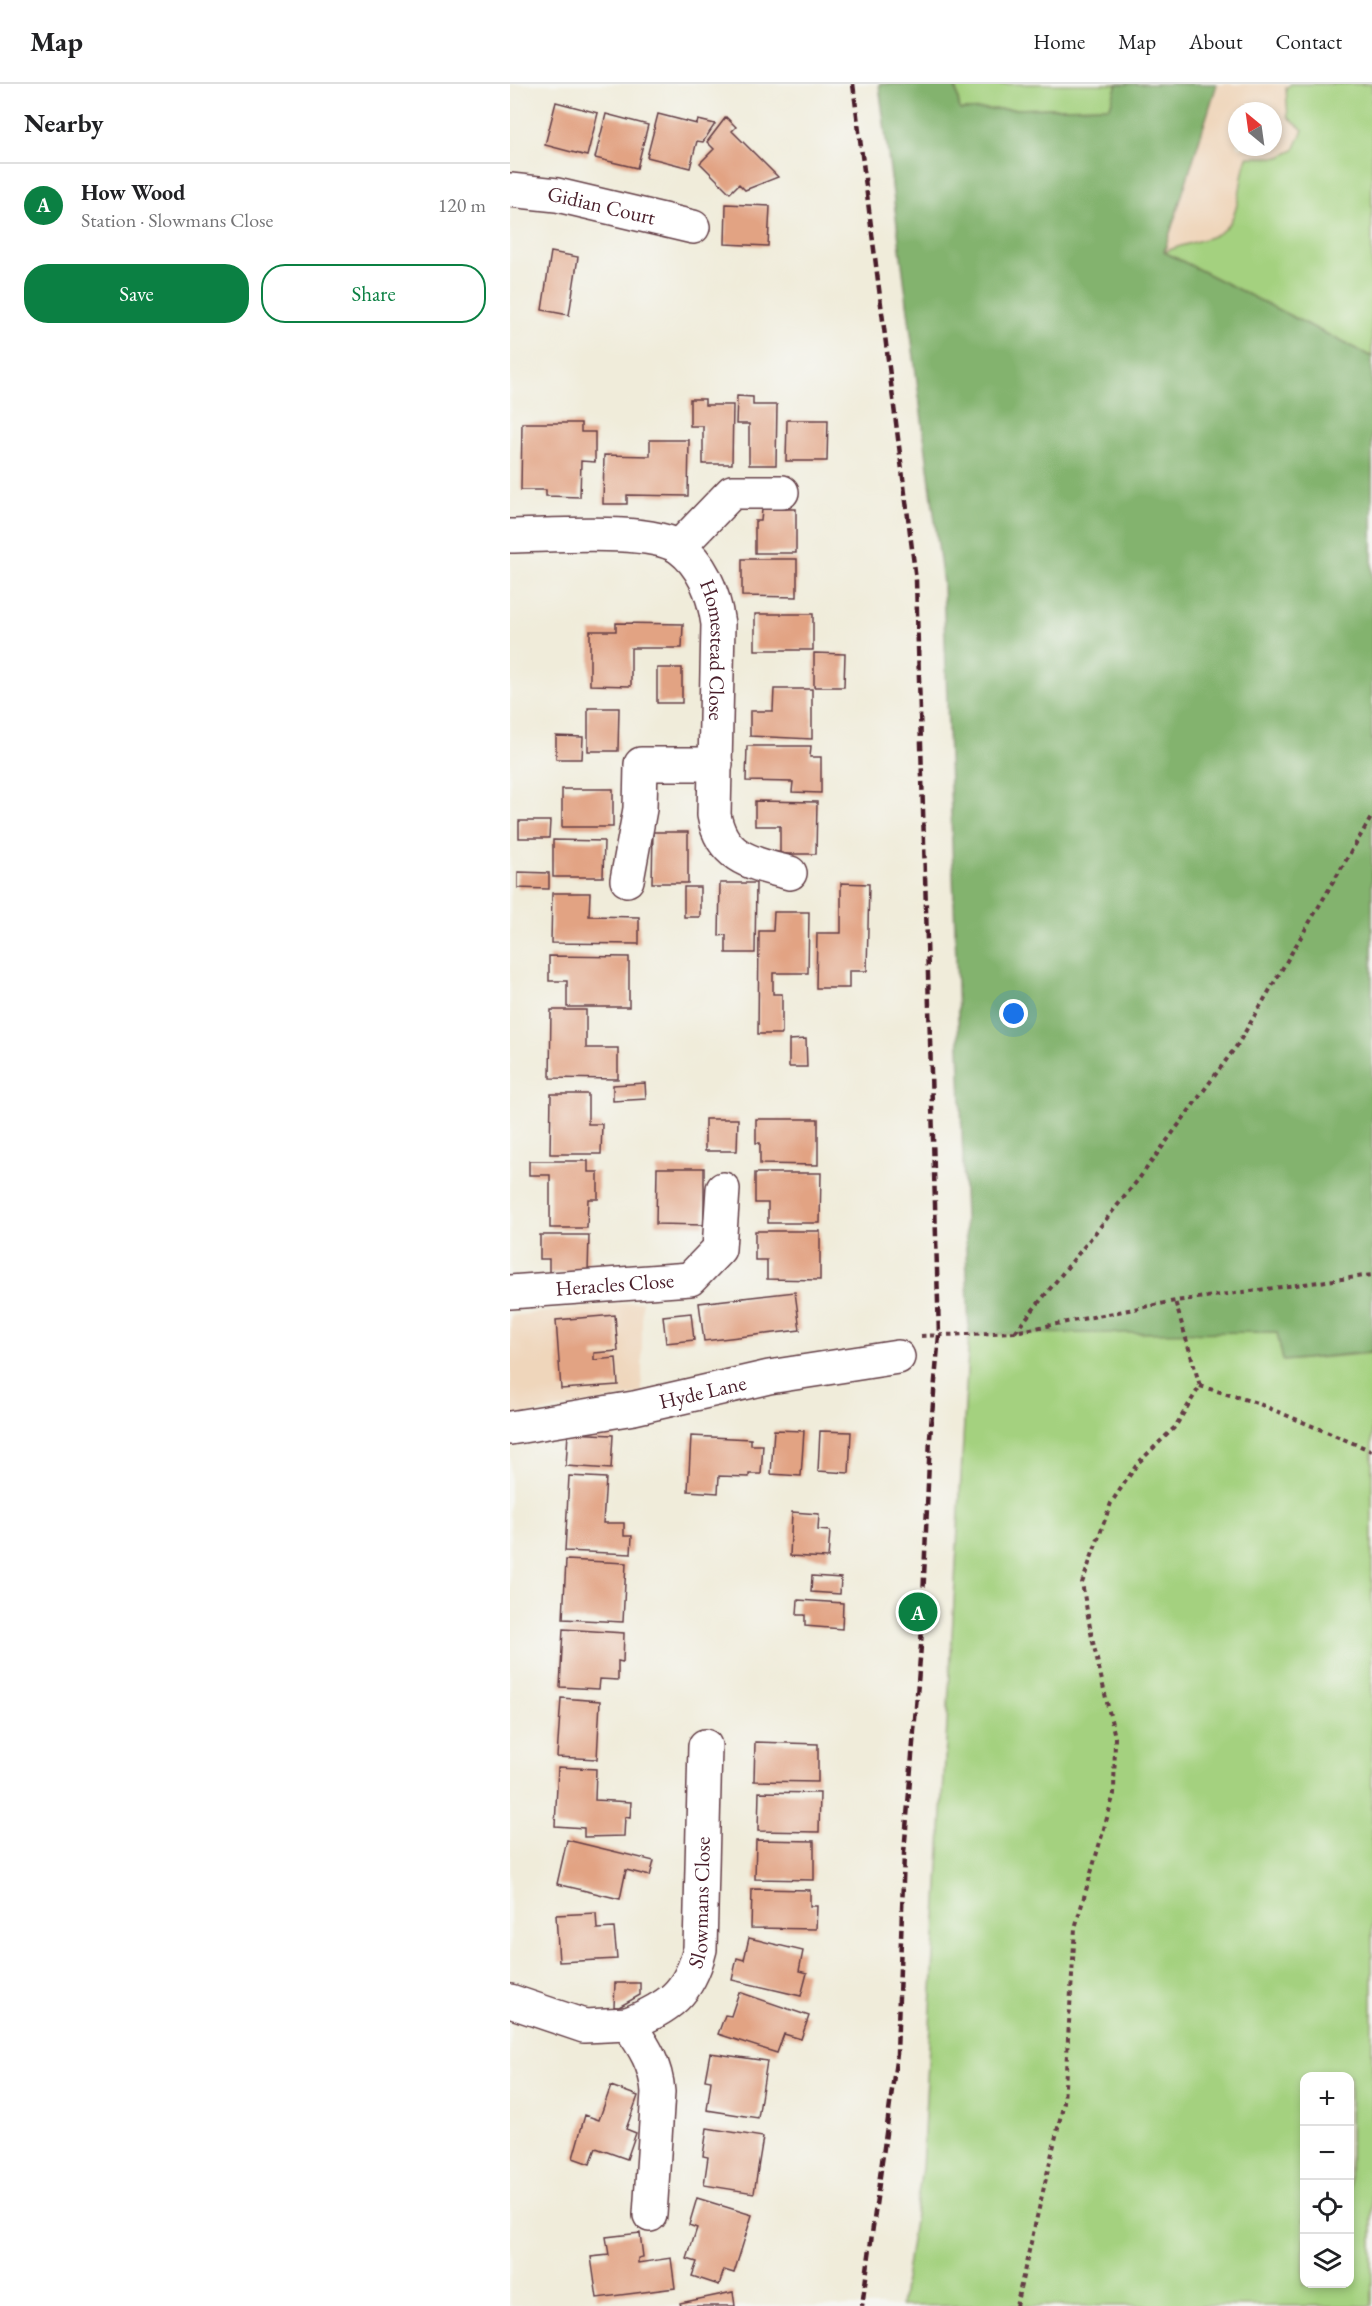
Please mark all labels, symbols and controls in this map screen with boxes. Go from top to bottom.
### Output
text: Map [30,23,83,59]
text: Home [1033,28,1085,55]
text: Map [1118,28,1156,55]
text: About [1189,28,1242,55]
text: Contact [1275,28,1342,55]
north arrow [1228,102,1282,156]
text: Nearby [24,106,104,140]
text: How Wood [81,178,185,207]
street label: Gidian Court [546,180,659,231]
text: A [36,192,51,218]
text: 120 m [438,192,486,218]
text: Station · Slowmans Close [81,207,273,233]
button: Save [24,264,249,323]
button: Share [261,264,486,323]
street label: Homestead Close [694,575,732,721]
your location [999,999,1028,1028]
street label: Heracles Close [554,1266,675,1302]
street label: Hyde Lane [656,1369,749,1415]
pin: A [898,1590,938,1634]
street label: Slowmans Close [681,1836,716,1972]
map controls [1300,2072,1354,2288]
button: + [1300,2072,1354,2126]
button: − [1300,2126,1354,2180]
button: locate [1300,2180,1354,2234]
button: layers [1300,2234,1354,2288]

